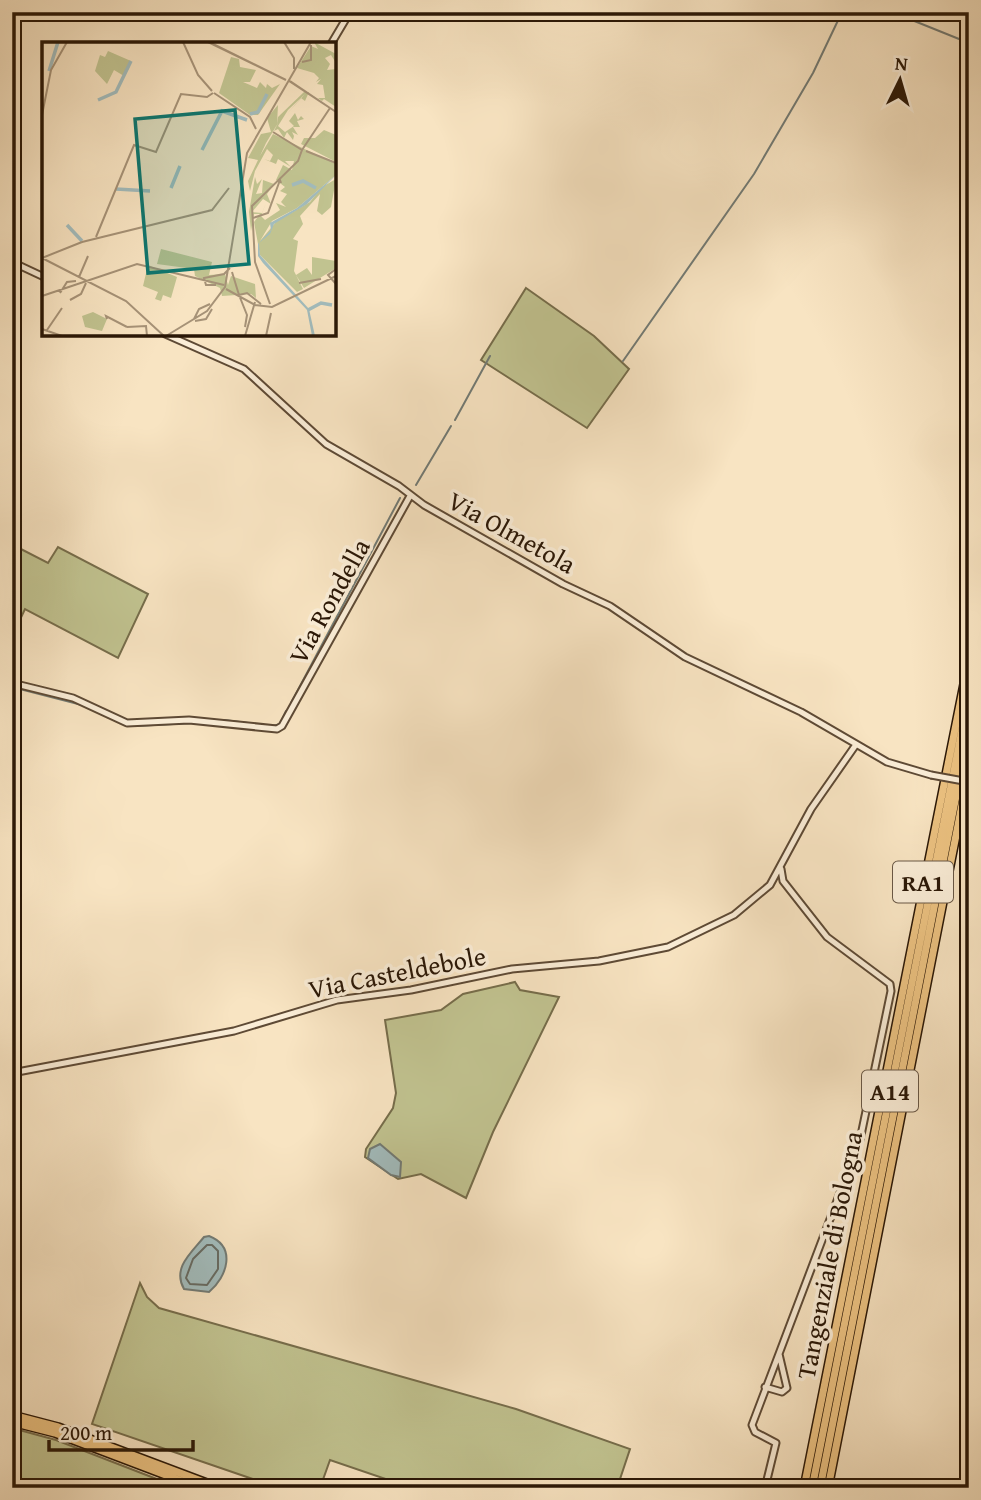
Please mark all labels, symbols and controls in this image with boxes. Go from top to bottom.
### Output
inset map [42,42,336,336]
north arrow [866,46,936,116]
text: N [894,49,909,78]
street label: Via Olmetola [441,481,584,584]
street label: Via Rondella [278,531,380,671]
road number: RA1 [893,862,953,902]
street label: Via Casteldebole [305,936,489,1008]
road number: A14 [862,1070,918,1112]
street label: Tangenziale di Bologna [786,1127,872,1382]
scale bar [49,1409,192,1453]
text: 200 m [60,1417,112,1448]

